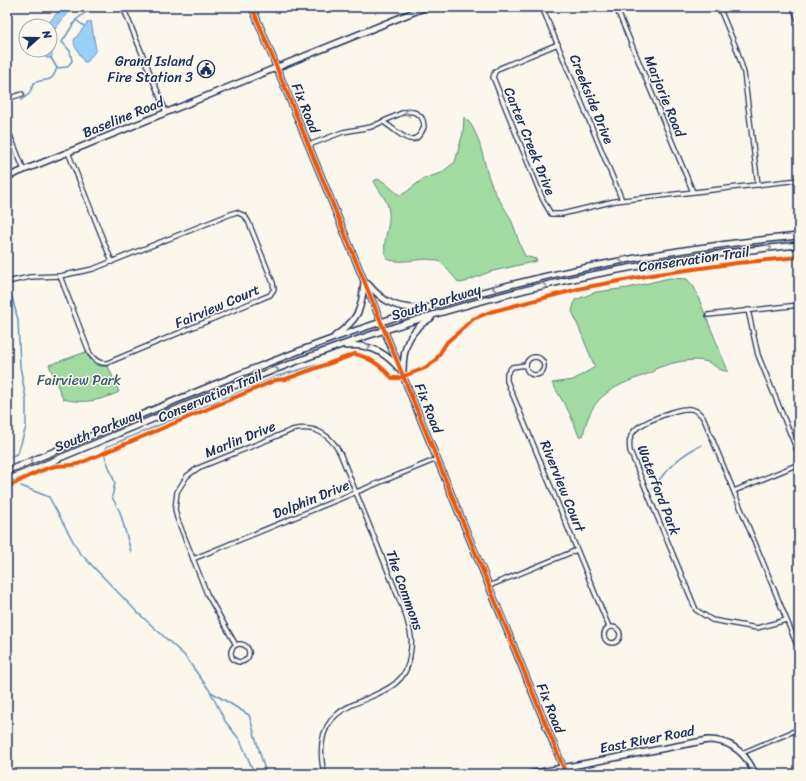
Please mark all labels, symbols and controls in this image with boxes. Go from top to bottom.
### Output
north arrow [18,18,58,58]
text: N [36,27,57,42]
place label: Grand Island Fire Station 3 [108,49,195,90]
street label: Creekside Drive [562,50,621,148]
street label: Marjorie Road [637,51,693,142]
public building icon: Grand Island Fire Station 3 [196,59,216,79]
street label: Fix Road [284,79,328,139]
street label: Carter Creek Drive [496,83,563,199]
street label: Baseline Road [79,89,169,145]
one-way arrow [404,108,410,117]
street label: Conservation Trail [637,239,752,280]
one-way arrow [766,244,772,253]
one-way arrow [619,256,625,264]
street label: Fairview Court [171,277,264,336]
street label: South Parkway [388,277,485,328]
one-way arrow [541,282,547,290]
one-way arrow [492,284,498,292]
one-way arrow [364,342,371,350]
street label: Conservation Trail [154,363,267,430]
one-way arrow [273,366,280,374]
park label: Fairview Park [37,368,121,393]
street label: Fix Road [407,379,451,439]
street label: South Parkway [50,401,147,459]
street label: Marlin Drive [201,414,280,465]
street label: Riverview Court [533,436,593,537]
street label: Waterford Park [630,441,687,540]
one-way arrow [29,456,36,464]
street label: Dolphin Drive [269,473,353,526]
street label: The Commons [378,546,431,635]
street label: Fix Road [529,679,573,739]
street label: East River Road [598,718,698,761]

